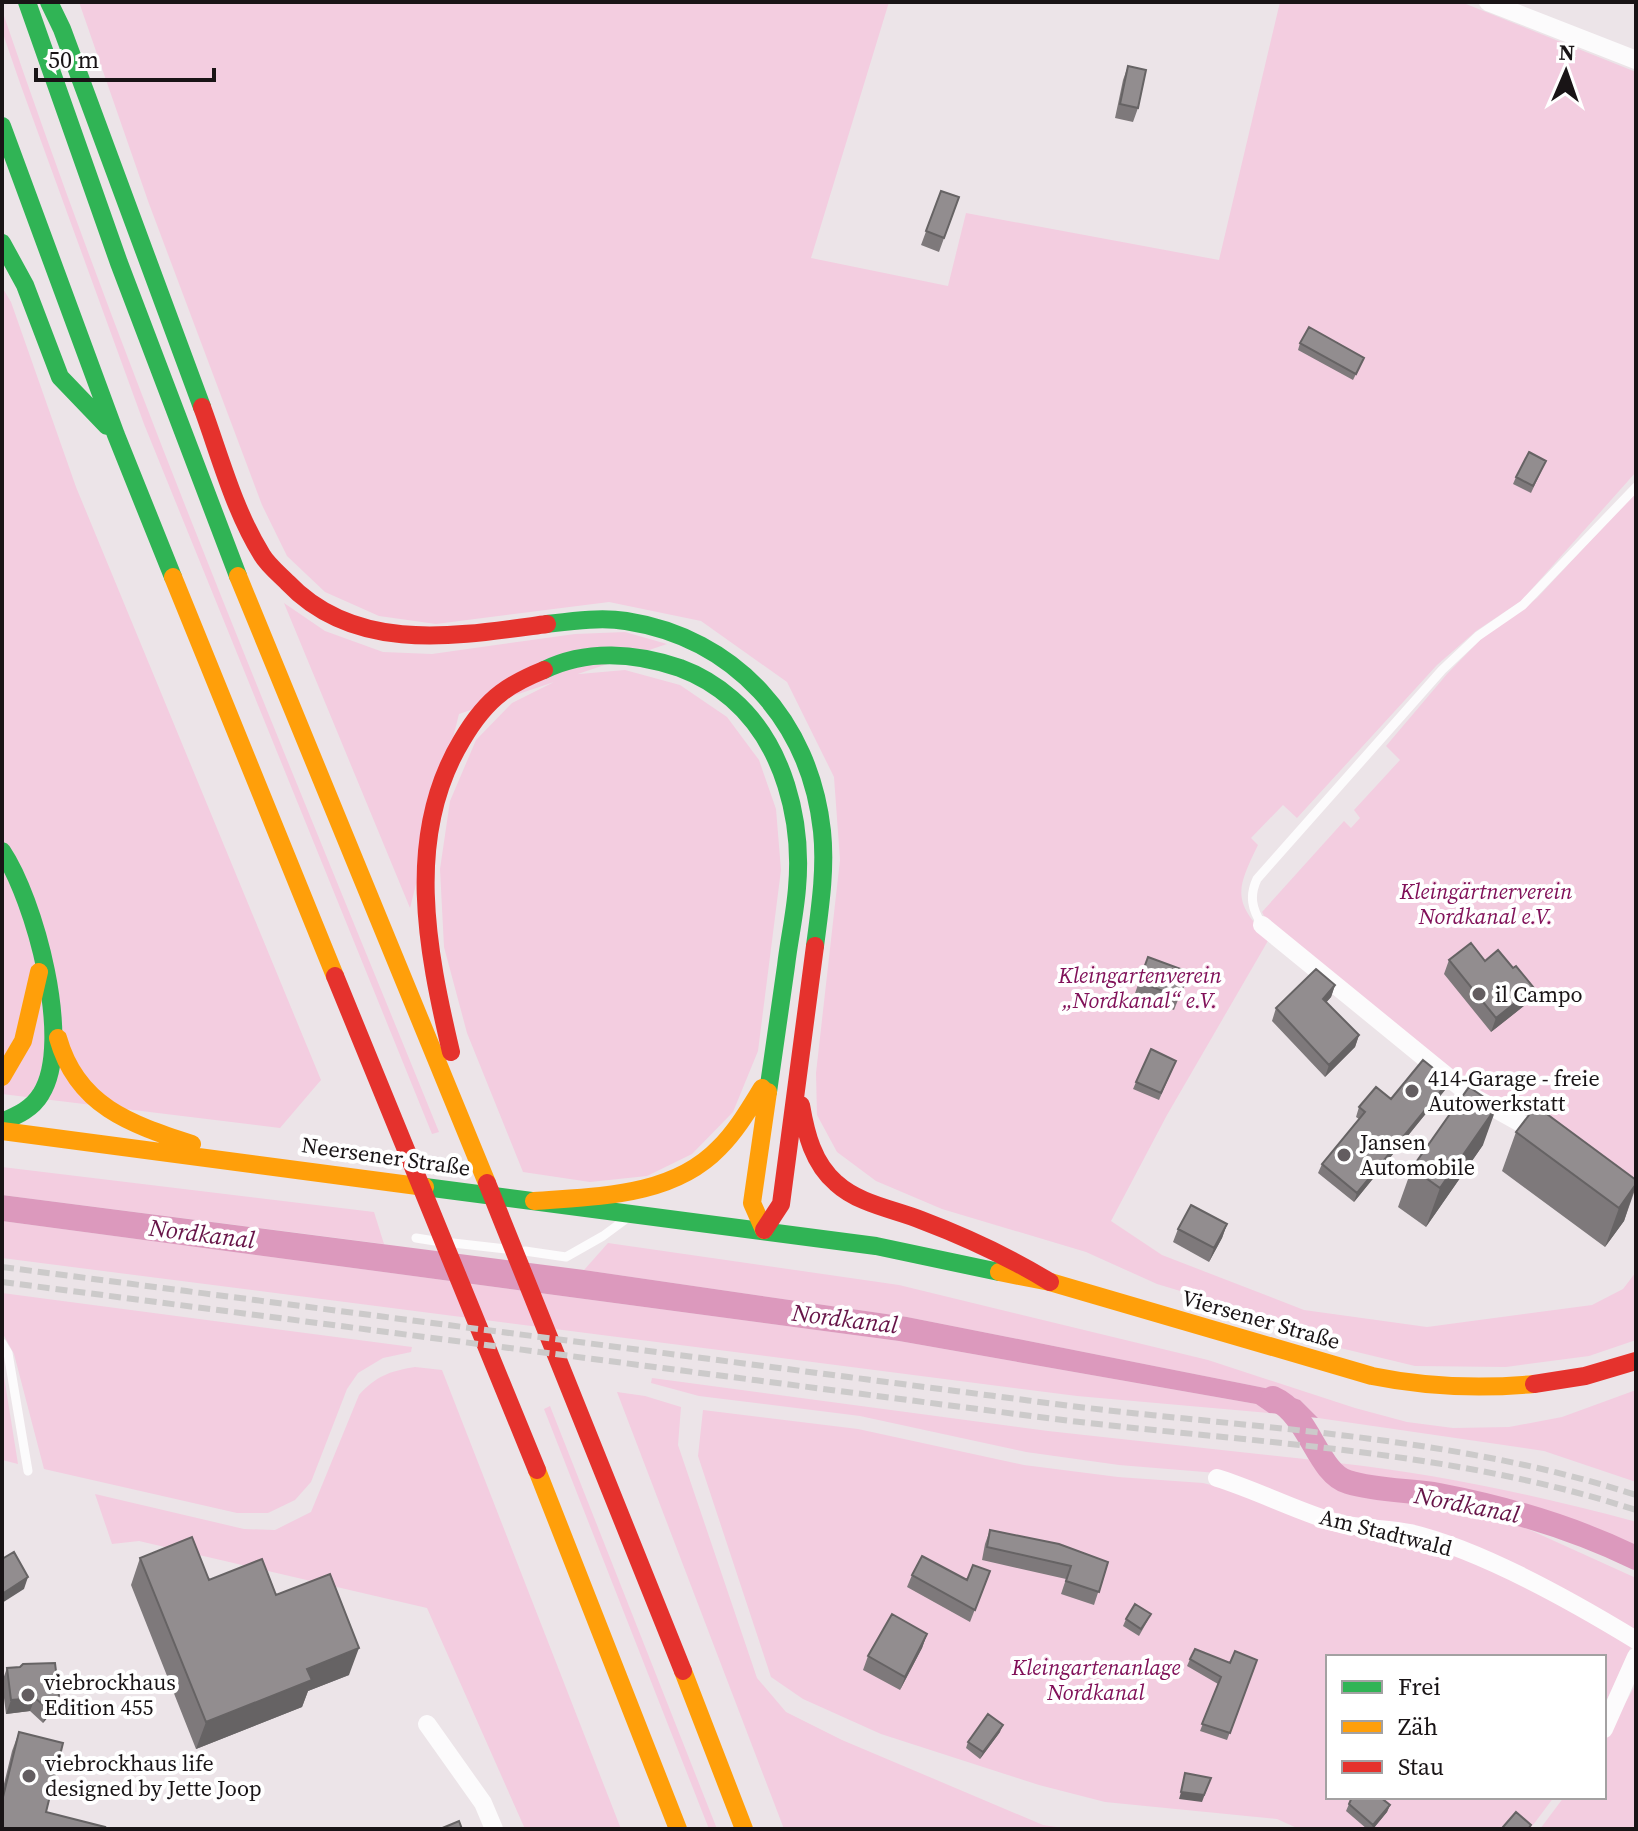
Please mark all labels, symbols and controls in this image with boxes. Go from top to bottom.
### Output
scale bar [36,32,214,82]
north arrow [1526,32,1606,112]
text: N [1558,37,1575,67]
text: 50 m [48,43,99,76]
park label: Kleingärtnerverein Nordkanal e.V. [1399,876,1573,931]
park label: Kleingartenverein „Nordkanal“ e.V. [1057,960,1222,1015]
place label: il Campo [1495,979,1583,1009]
marker: il Campo [1470,985,1488,1003]
place label: 414-Garage - freie Autowerkstatt [1428,1063,1600,1118]
marker: 414-Garage - freie Autowerkstatt [1403,1082,1421,1100]
place label: Jansen Automobile [1359,1127,1475,1182]
street label: Neersener Straße [300,1129,472,1183]
marker: Jansen Automobile [1335,1146,1353,1164]
water label: Nordkanal [146,1211,257,1256]
street label: Viersener Straße [1178,1282,1344,1356]
water label: Nordkanal [789,1296,900,1341]
water label: Nordkanal [1411,1478,1523,1531]
street label: Am Stadtwald [1317,1501,1456,1563]
park label: Kleingartenanlage Nordkanal [1011,1652,1180,1707]
legend [1326,1655,1606,1799]
place label: viebrockhaus Edition 455 [44,1667,176,1722]
text: Frei [1398,1670,1441,1703]
marker: viebrockhaus Edition 455 [19,1686,37,1704]
text: Zäh [1398,1710,1438,1743]
place label: viebrockhaus life designed by Jette Joop [45,1748,262,1803]
text: Stau [1398,1750,1444,1783]
marker: viebrockhaus life designed by Jette Joop [20,1767,38,1785]

